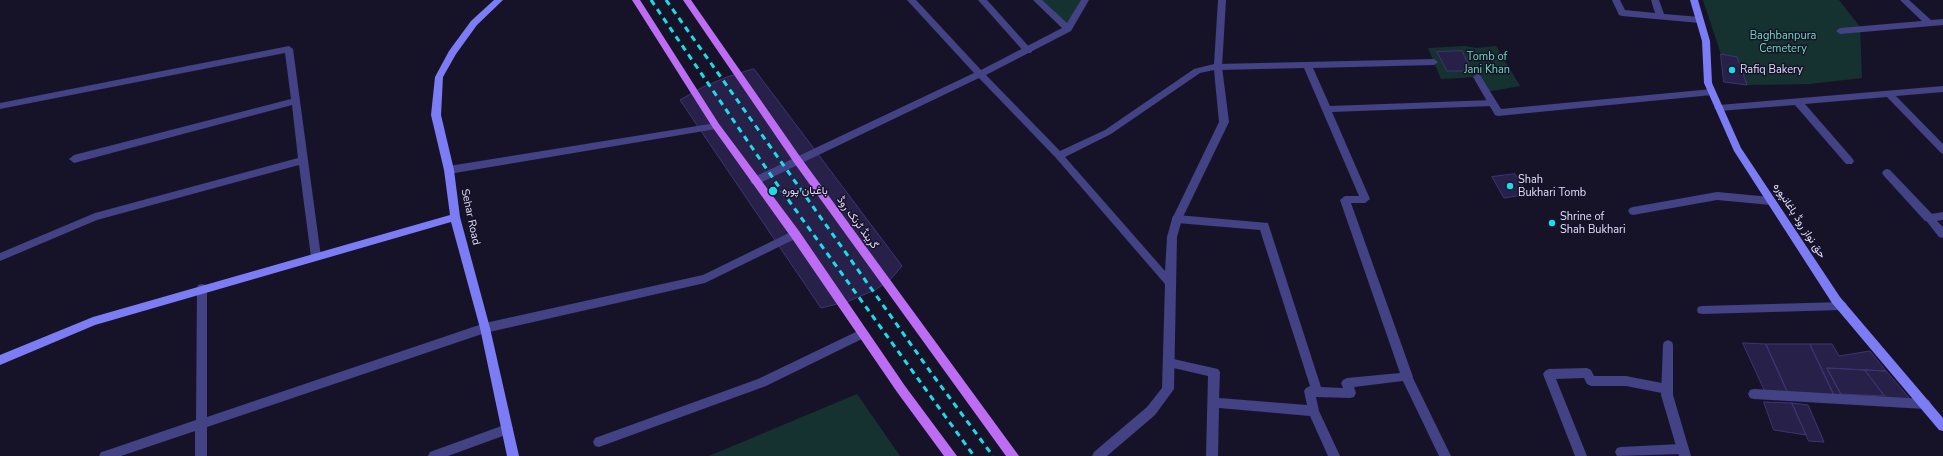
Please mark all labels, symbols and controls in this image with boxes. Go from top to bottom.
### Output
park label: Baghbanpura Cemetery [1750,29,1816,55]
park label: Tomb of Jani Khan [1464,50,1510,76]
place label: Rafiq Bakery [1740,63,1803,77]
marker: Rafiq Bakery [1727,65,1737,75]
place label: Shah Bukhari Tomb [1518,173,1586,199]
marker: Shah Bukhari Tomb [1505,181,1515,191]
street label: حق نواز روڈ باغانپورہ [1770,181,1828,261]
place label: باغبان پورہ [782,184,828,198]
marker: باغبان پورہ [767,185,779,197]
street label: Sehar Road [458,188,482,246]
street label: گرینڈ ٹرنک روڈ [834,194,880,252]
place label: Shrine of Shah Bukhari [1560,210,1626,236]
marker: Shrine of Shah Bukhari [1547,218,1557,228]

